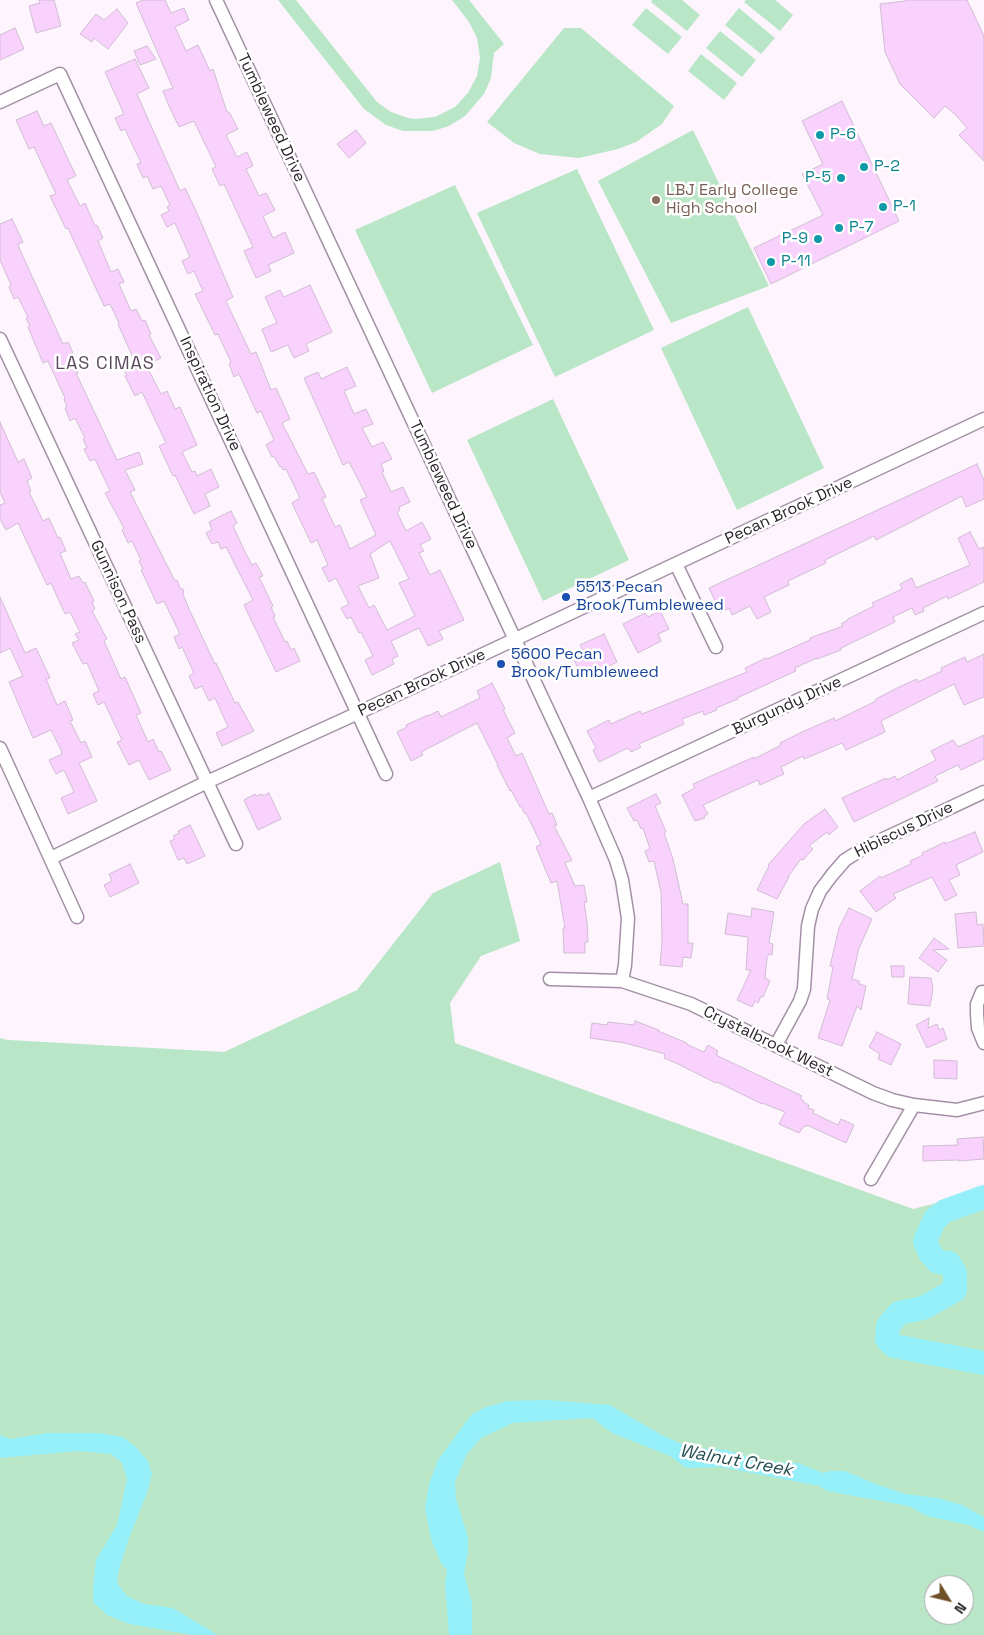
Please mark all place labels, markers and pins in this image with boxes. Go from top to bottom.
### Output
place label: P-6 [830,125,856,145]
marker: P-6 [814,129,826,141]
place label: P-2 [874,157,900,177]
marker: P-2 [858,161,870,173]
place label: P-5 [805,168,831,188]
marker: P-5 [835,172,847,184]
place label: LBJ Early College High School [666,181,798,219]
marker: LBJ Early College High School [650,194,662,206]
place label: P-1 [893,197,916,217]
marker: P-1 [877,201,889,213]
place label: P-7 [849,218,873,238]
marker: P-7 [833,222,845,234]
place label: P-9 [782,229,808,249]
marker: P-9 [812,233,824,245]
place label: P-11 [781,252,811,272]
marker: P-11 [765,256,777,268]
place label: 5513 Pecan Brook/Tumbleweed [576,578,724,616]
marker: 5513 Pecan Brook/Tumbleweed [560,591,572,603]
place label: 5600 Pecan Brook/Tumbleweed [511,645,659,683]
marker: 5600 Pecan Brook/Tumbleweed [495,658,507,670]

